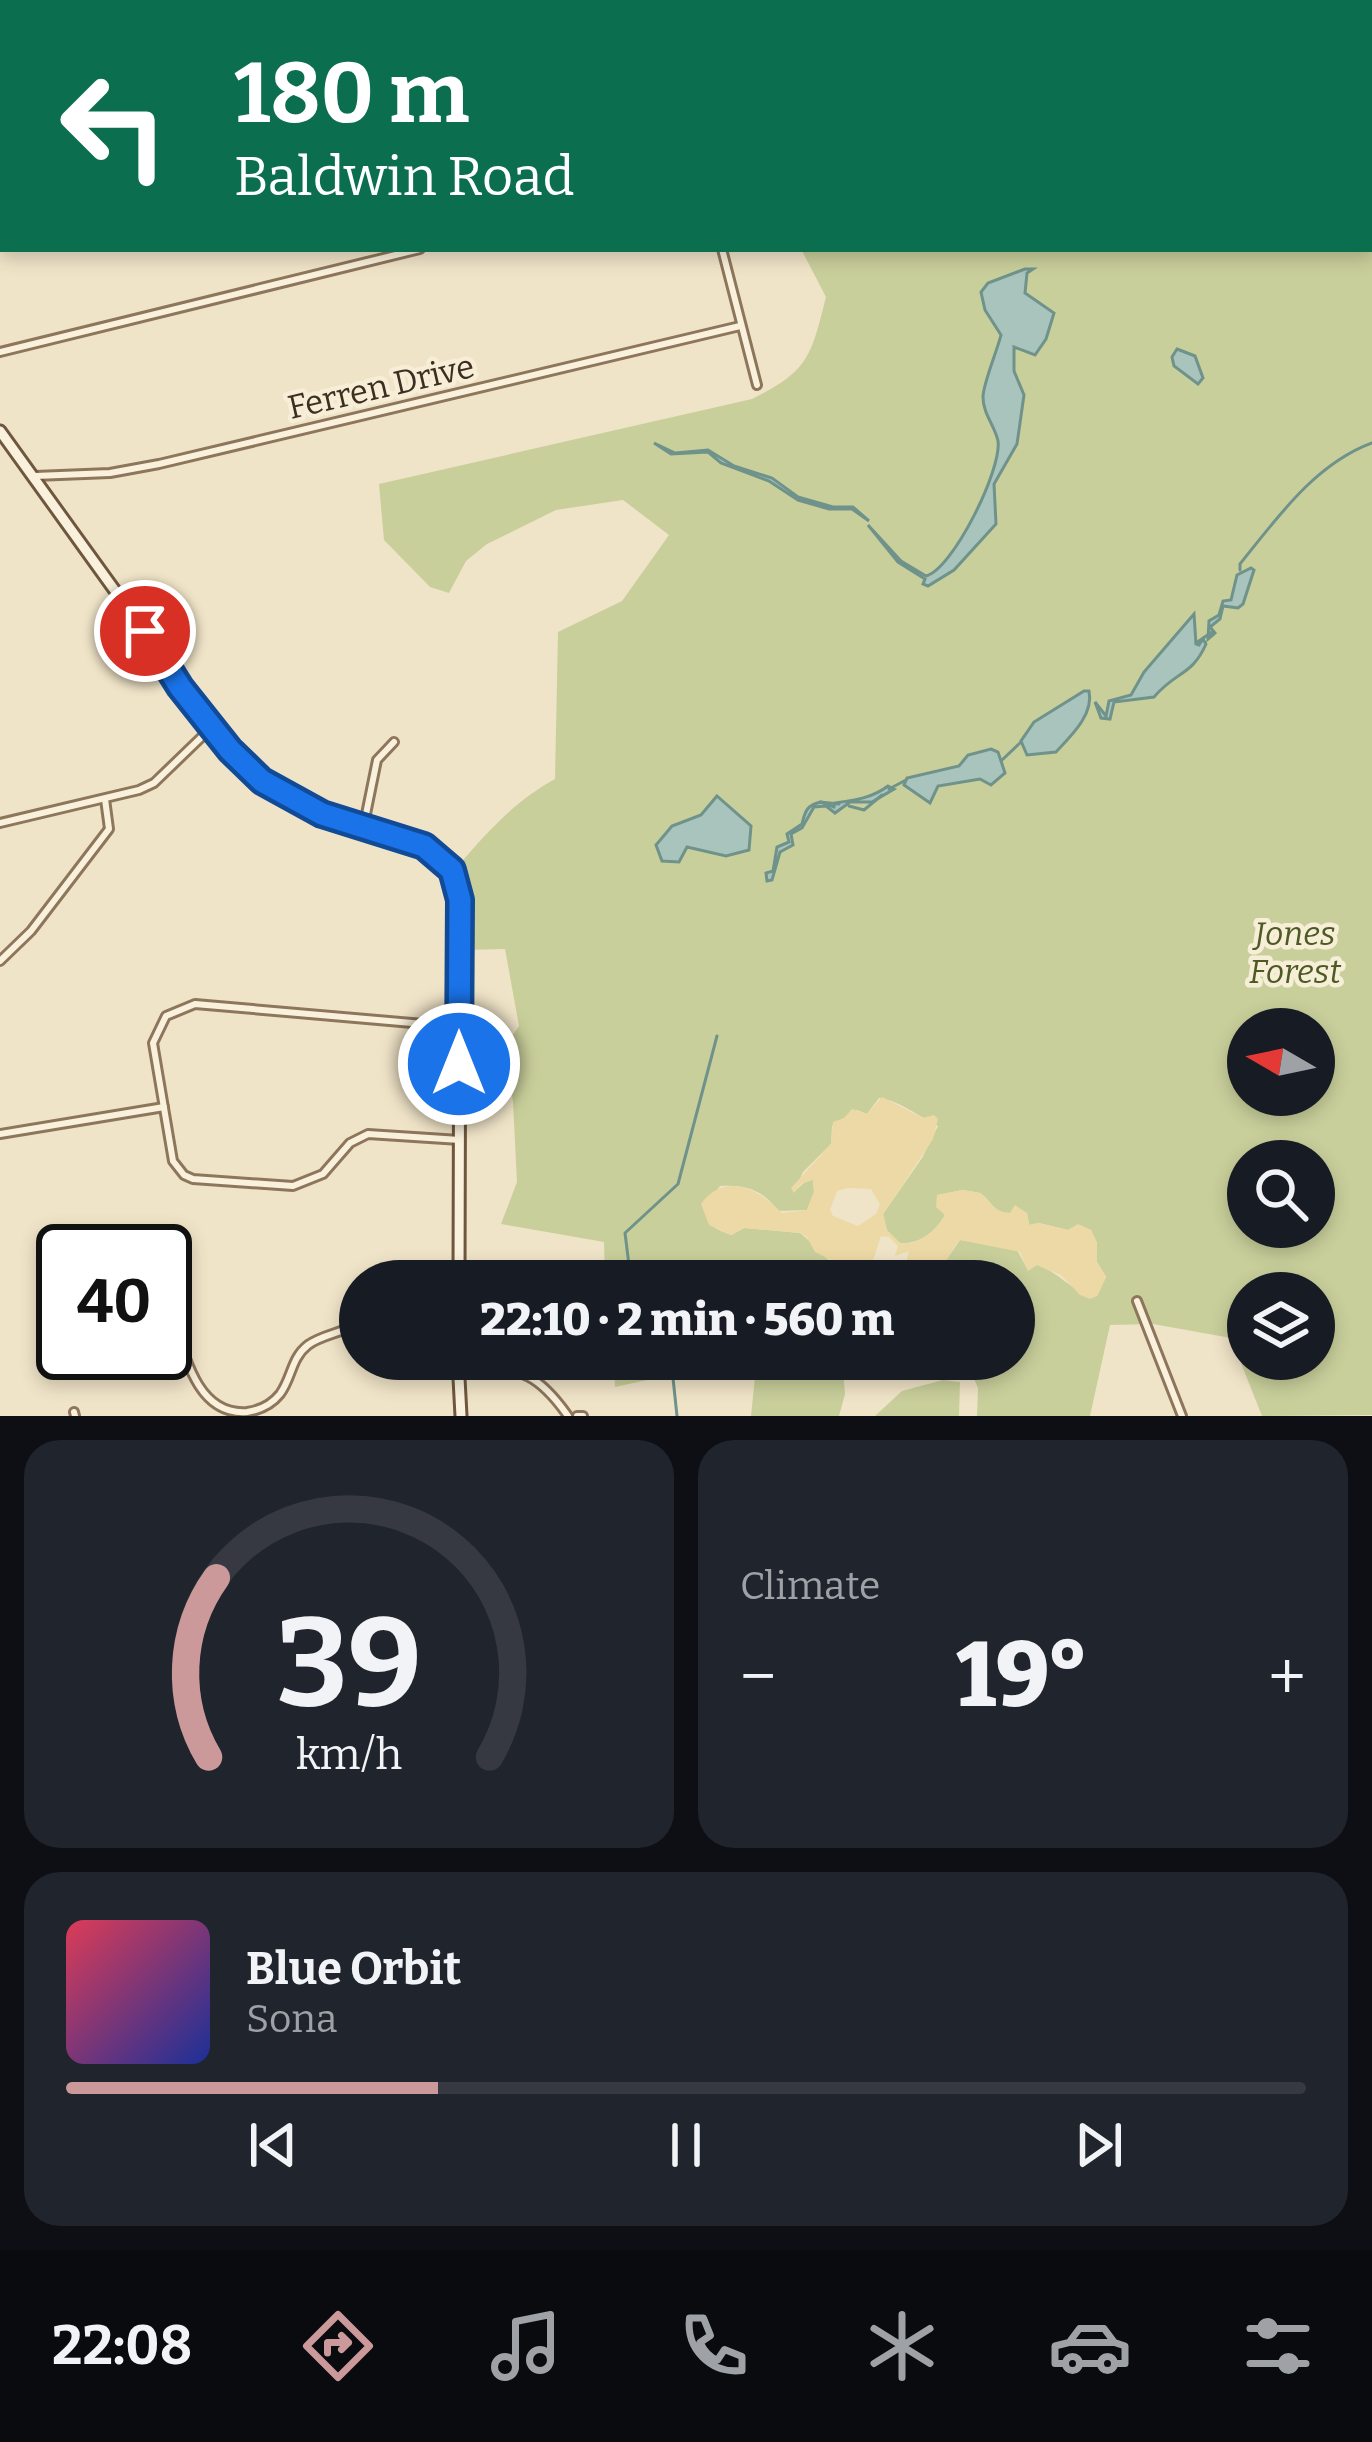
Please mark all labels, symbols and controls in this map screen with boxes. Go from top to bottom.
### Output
text: 180 m [234,43,469,144]
icon: left [36,48,192,204]
text: Baldwin Road [234,145,575,209]
street label: Ferren Drive [284,346,478,428]
pin [94,580,196,682]
icon: arrive [112,598,178,664]
park label: Jones Forest [1249,914,1341,992]
position arrow [396,1001,522,1127]
north arrow [1227,1008,1335,1116]
map controls [1227,1008,1335,1380]
button: search [1227,1140,1335,1248]
speed limit sign: 40 [36,1224,192,1380]
button: layers [1227,1272,1335,1380]
text: 22:10 · 2 min · 560 m [480,1293,894,1347]
text: Climate [740,1563,880,1609]
text: 39 [276,1589,422,1739]
text: 19° [956,1622,1089,1730]
text: − [740,1637,776,1716]
text: + [1268,1637,1306,1716]
text: km/h [296,1729,402,1780]
text: Blue Orbit [246,1942,461,1996]
text: Sona [246,1996,337,2042]
icon: previous [240,2112,306,2178]
icon: pause [653,2112,719,2178]
icon: next [1066,2112,1132,2178]
icon: directions [296,2304,380,2388]
icon: music [484,2304,568,2388]
icon: phone [672,2304,756,2388]
icon: climate [860,2304,944,2388]
icon: car [1048,2304,1132,2388]
icon: filters [1236,2304,1320,2388]
text: 22:08 [52,2314,192,2378]

